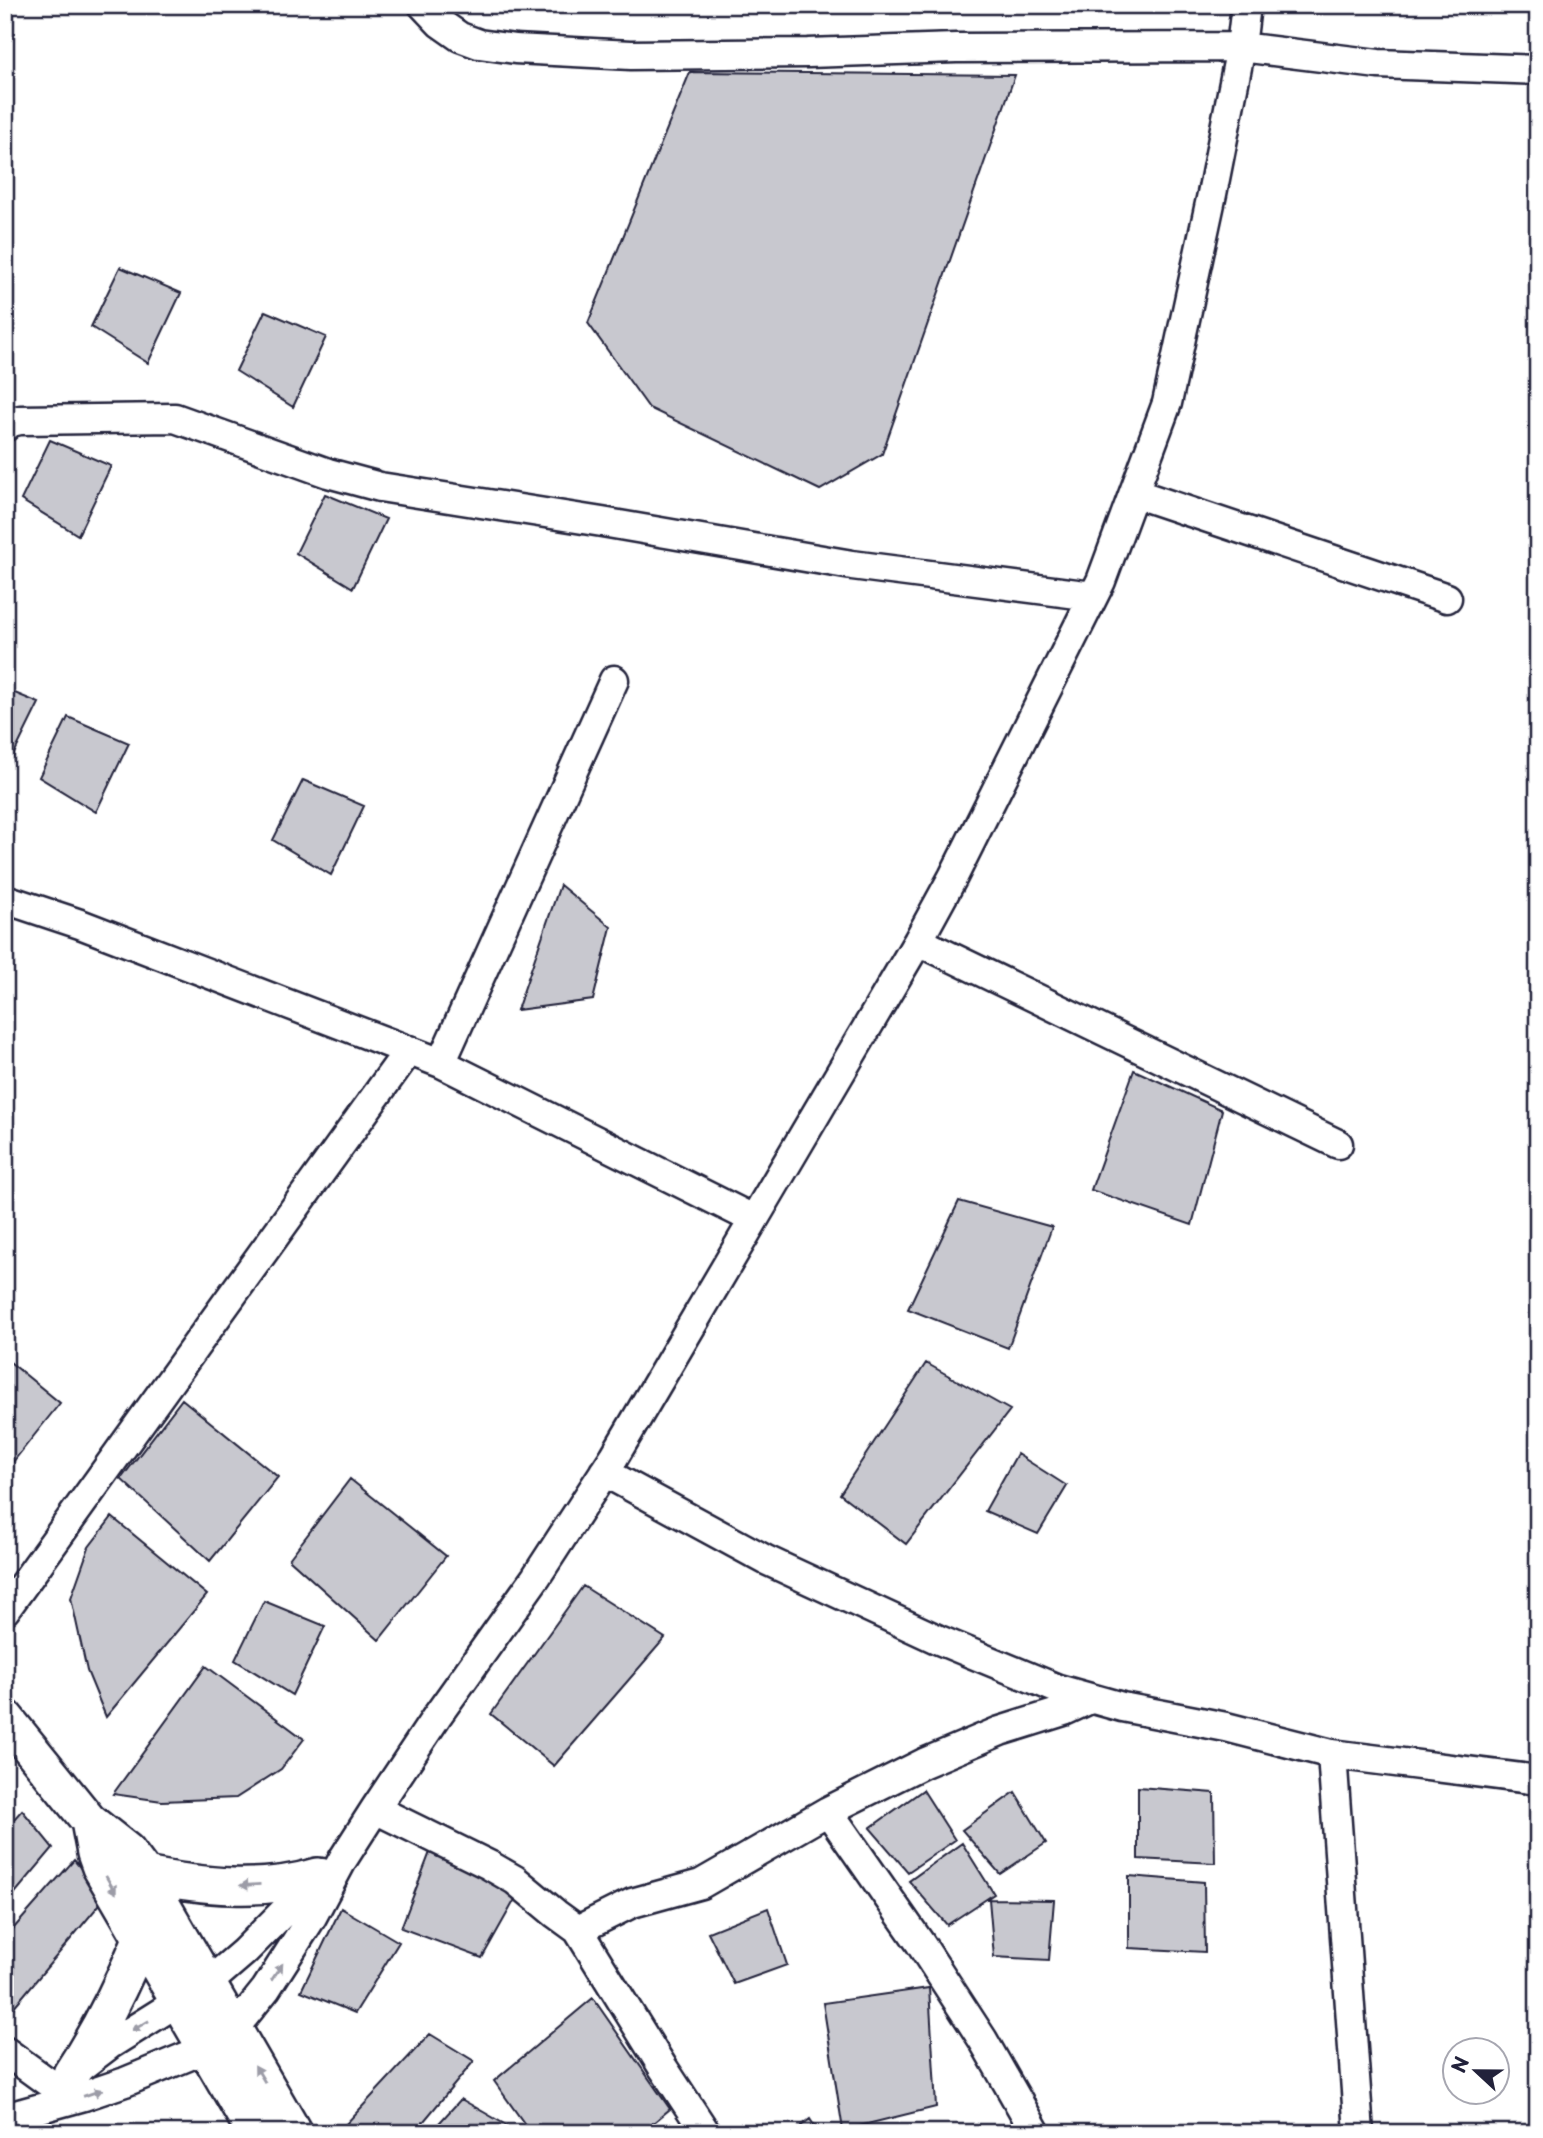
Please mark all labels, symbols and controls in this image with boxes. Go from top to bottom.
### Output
one-way arrow [105,1875,117,1895]
one-way arrow [239,1880,261,1891]
one-way arrow [270,1963,284,1981]
one-way arrow [131,2020,150,2032]
north arrow [1442,2036,1512,2106]
text: N [1444,2052,1475,2076]
one-way arrow [253,2064,266,2083]
one-way arrow [82,2087,103,2098]

